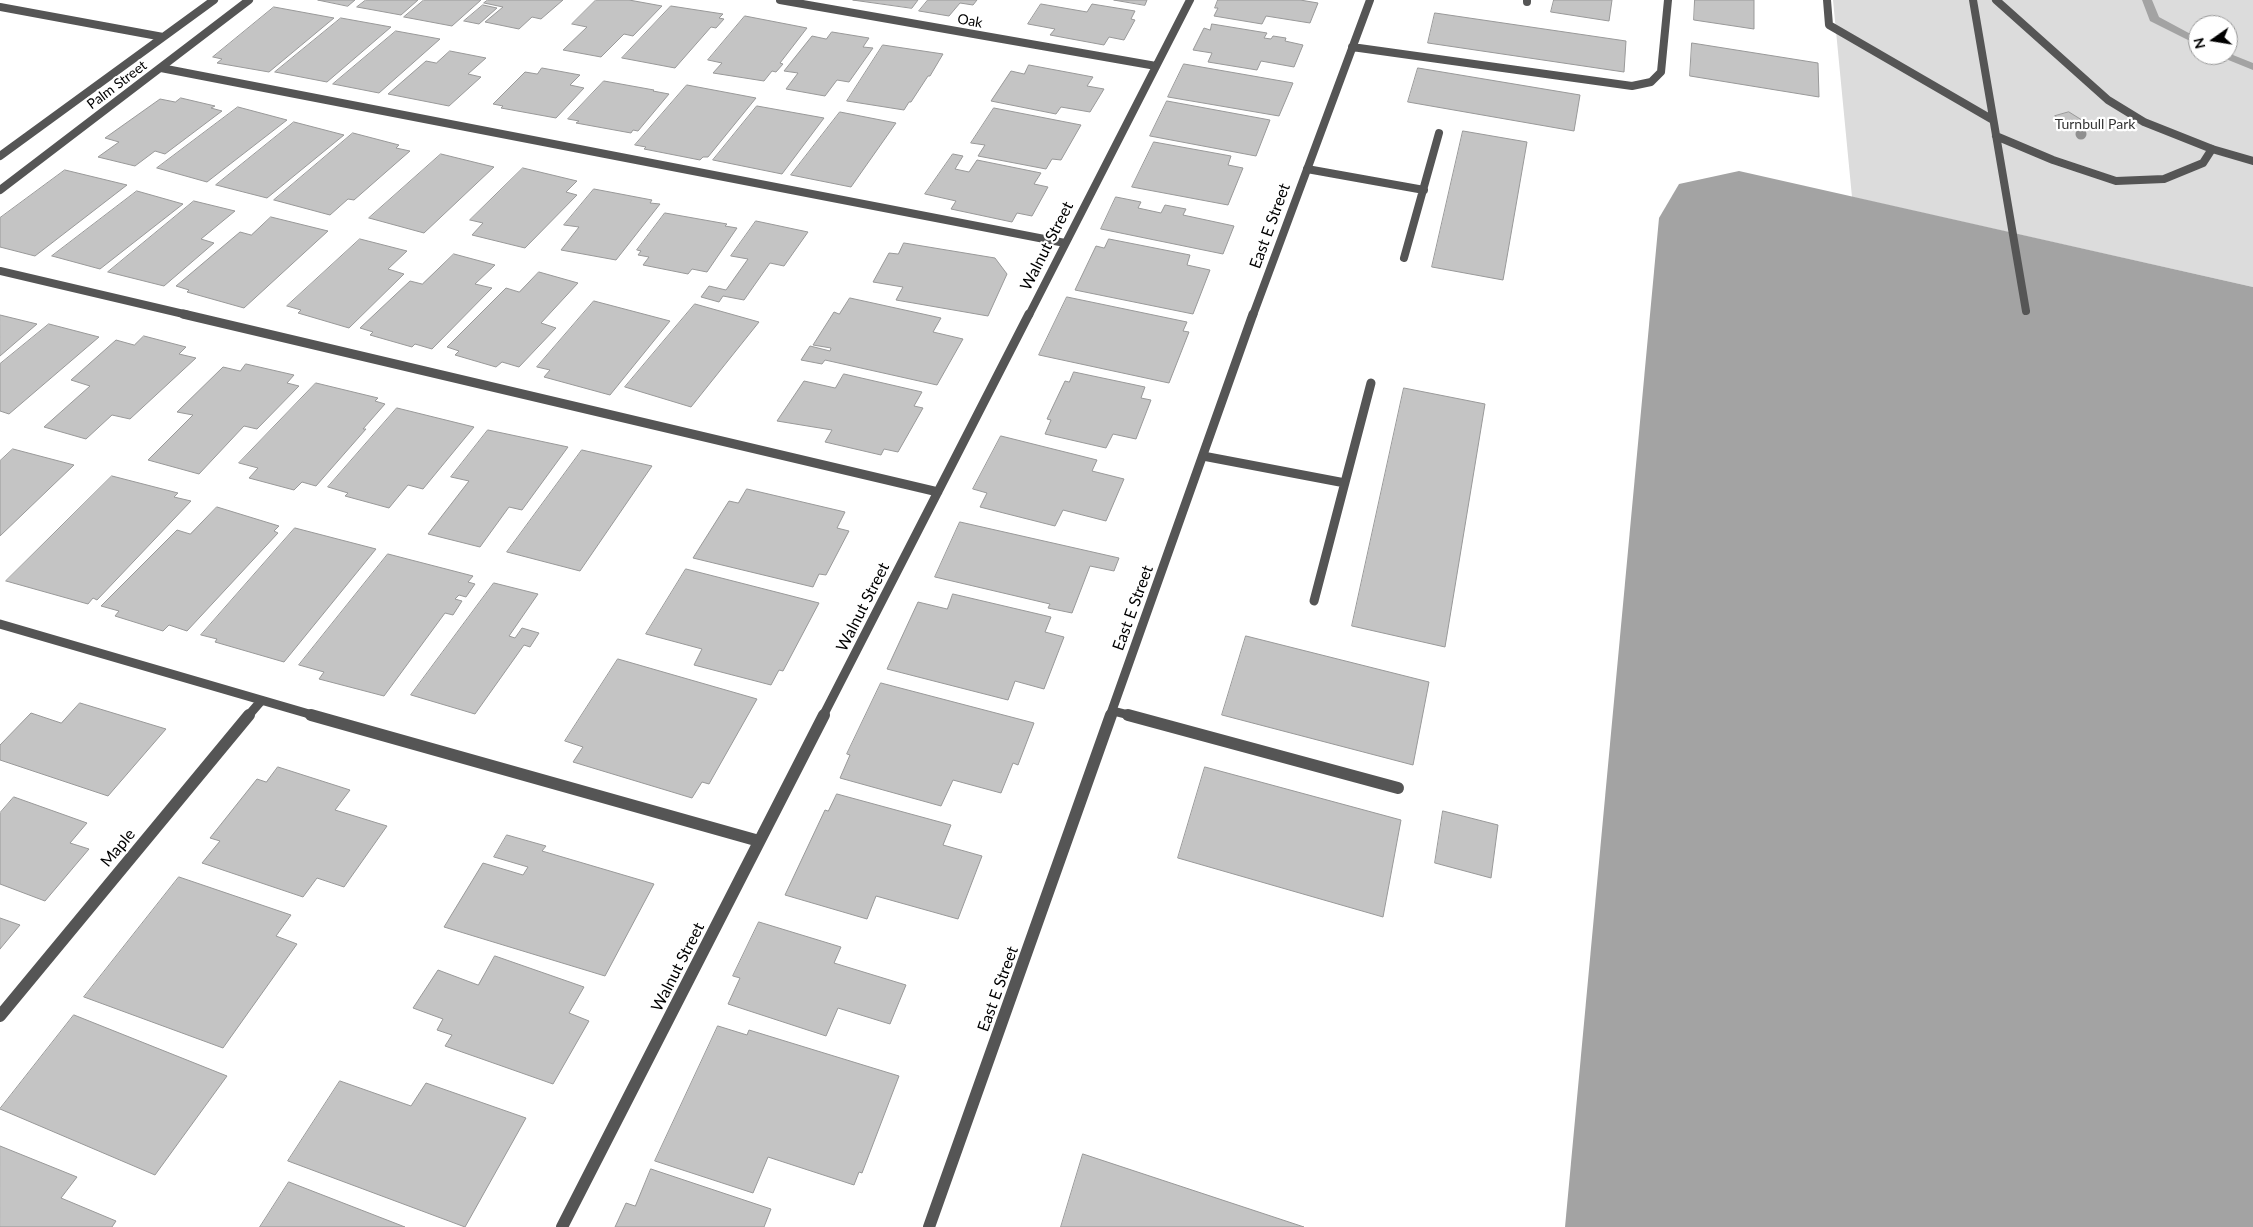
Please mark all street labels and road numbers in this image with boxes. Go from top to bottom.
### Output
street label: Oak [956,11,984,31]
street label: Palm Street [84,57,150,113]
street label: East E Street [1246,181,1294,271]
street label: Walnut Street [1016,198,1078,294]
street label: Walnut Street [832,559,894,655]
street label: East E Street [1109,563,1157,653]
street label: Maple [97,825,139,871]
street label: Walnut Street [647,919,709,1015]
street label: East E Street [974,944,1022,1034]

